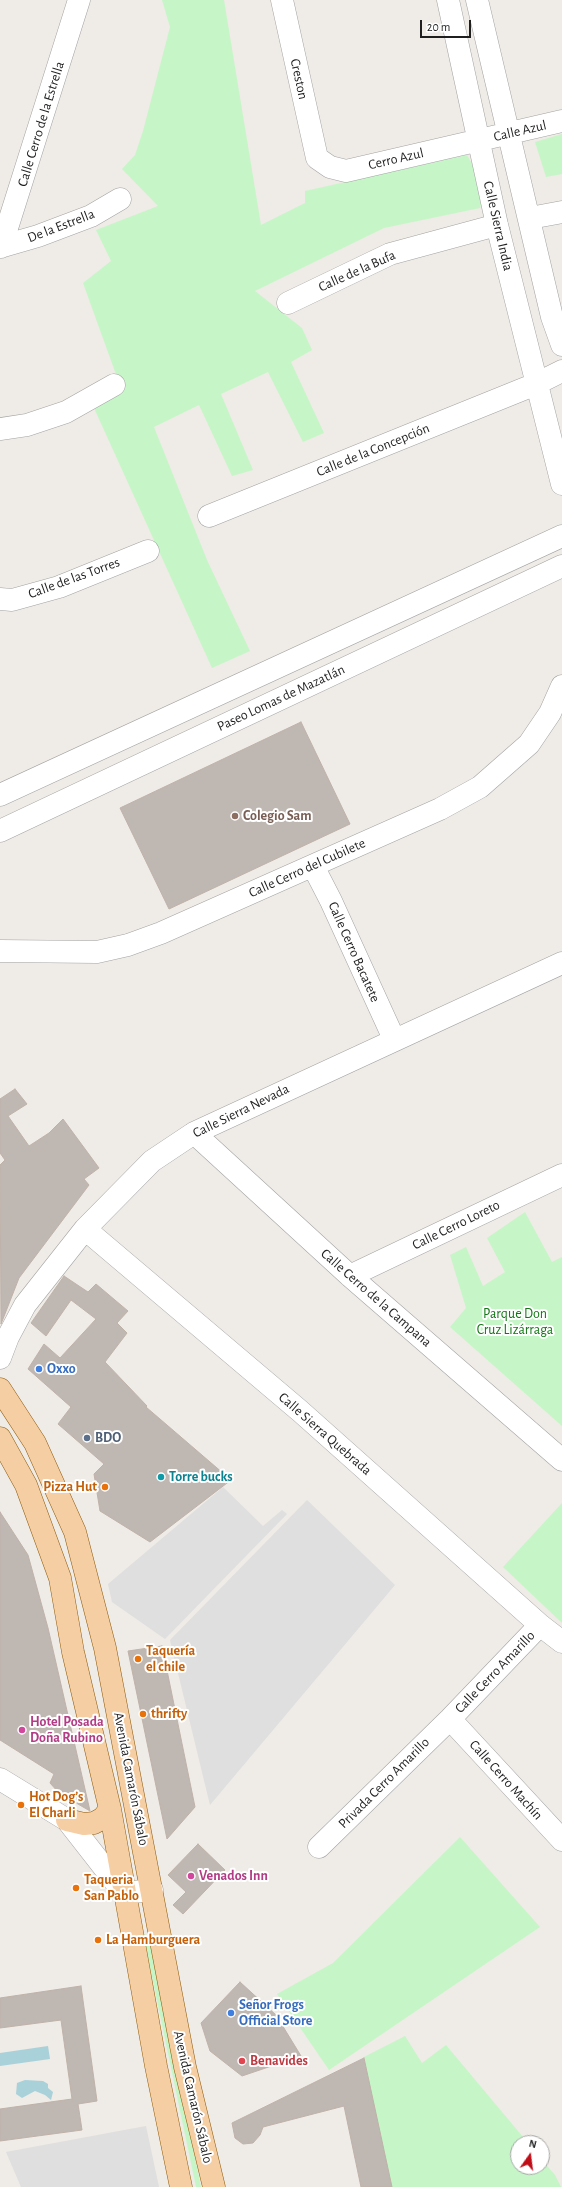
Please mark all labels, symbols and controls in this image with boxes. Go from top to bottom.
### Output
scale bar [422,12,473,38]
text: 20 m [427,21,450,33]
street label: Creston [286,57,312,101]
street label: Calle Cerro de la Estrella [14,59,68,189]
street label: Calle Azul [492,117,548,145]
street label: Cerro Azul [367,145,425,173]
street label: Calle Sierra India [480,180,516,272]
street label: De la Estrella [25,205,97,247]
street label: Calle de la Bufa [316,246,398,296]
street label: Calle de la Concepción [314,420,432,480]
street label: Calle de las Torres [26,554,122,602]
street label: Paseo Lomas de Mazatlán [215,661,347,735]
place label: Colegio Sam [243,808,311,824]
marker: Colegio Sam [230,811,240,821]
street label: Calle Cerro del Cubilete [246,835,368,901]
street label: Calle Cerro Bacatete [324,899,384,1005]
street label: Calle Sierra Nevada [190,1080,292,1142]
street label: Calle Cerro Loreto [409,1197,503,1253]
street label: Calle Cerro de la Campana [317,1245,435,1351]
park label: Parque Don Cruz Lizárraga [477,1306,553,1338]
place label: Oxxo [47,1361,76,1377]
marker: Oxxo [34,1364,44,1374]
street label: Calle Sierra Quebrada [275,1389,375,1479]
place label: BDO [95,1430,121,1446]
marker: BDO [82,1433,92,1443]
place label: Torre bucks [169,1469,233,1485]
marker: Torre bucks [156,1472,166,1482]
place label: Pizza Hut [43,1479,97,1495]
marker: Pizza Hut [100,1482,110,1492]
street label: Calle Cerro Amarillo [451,1627,539,1717]
place label: Taquería el chile [146,1643,195,1676]
marker: Taquería el chile [133,1654,143,1664]
place label: thrifty [151,1706,187,1722]
marker: thrifty [138,1709,148,1719]
street label: Avenida Camarón Sábalo [110,1711,152,1847]
place label: Hotel Posada Doña Rubino [30,1714,104,1746]
marker: Hotel Posada Doña Rubino [17,1725,27,1735]
street label: Privada Cerro Amarillo [335,1734,433,1832]
street label: Calle Cerro Machín [466,1737,546,1823]
place label: Hot Dog’s El Charli [29,1789,83,1822]
marker: Hot Dog’s El Charli [16,1800,26,1810]
place label: Venados Inn [199,1868,268,1884]
marker: Venados Inn [186,1871,196,1881]
place label: Taqueria San Pablo [84,1872,139,1904]
marker: Taqueria San Pablo [71,1883,81,1893]
place label: La Hamburguera [106,1932,200,1948]
marker: La Hamburguera [93,1935,103,1945]
place label: Señor Frogs Official Store [239,1997,312,2030]
marker: Señor Frogs Official Store [226,2008,236,2018]
street label: Avenida Camarón Sábalo [170,2029,216,2165]
place label: Benavides [250,2053,308,2069]
marker: Benavides [237,2056,247,2066]
north arrow [510,2135,550,2175]
text: N [528,2138,538,2150]

